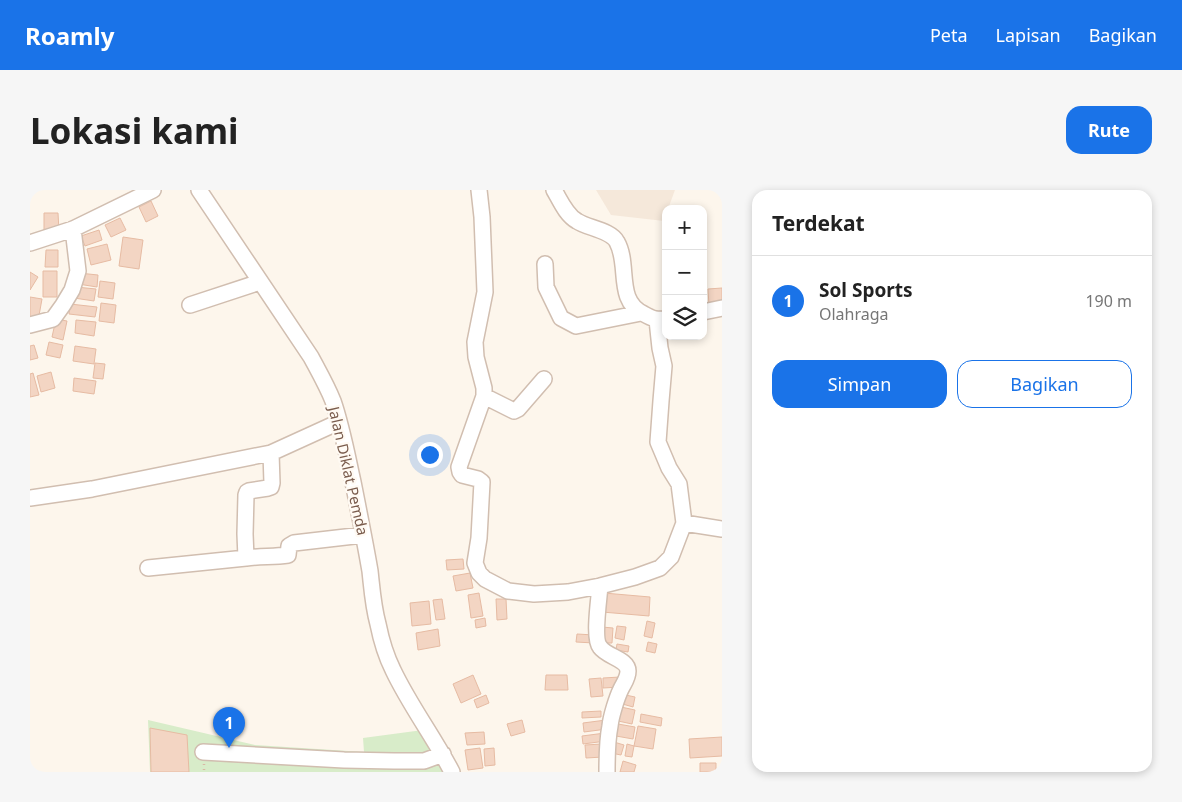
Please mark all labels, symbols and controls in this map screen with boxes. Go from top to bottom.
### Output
text: Roamly [25,19,114,52]
text: Peta [930,23,968,47]
text: Lapisan [996,23,1061,47]
text: Bagikan [1089,23,1157,47]
button: Rute [1066,106,1152,154]
text: Lokasi kami [30,107,239,154]
map controls [662,205,707,340]
button: + [662,205,707,250]
text: Terdekat [772,209,865,237]
button: − [662,250,707,295]
text: Sol Sports [819,277,913,303]
text: 1 [783,290,793,312]
text: 190 m [1085,290,1132,312]
button: layers [662,295,707,340]
text: Olahraga [819,303,889,325]
button: Simpan [772,360,947,408]
button: Bagikan [957,360,1132,408]
street label: Jalan Diklat Pemda [324,402,374,537]
your location [417,442,443,468]
pin: 1 [213,707,245,748]

